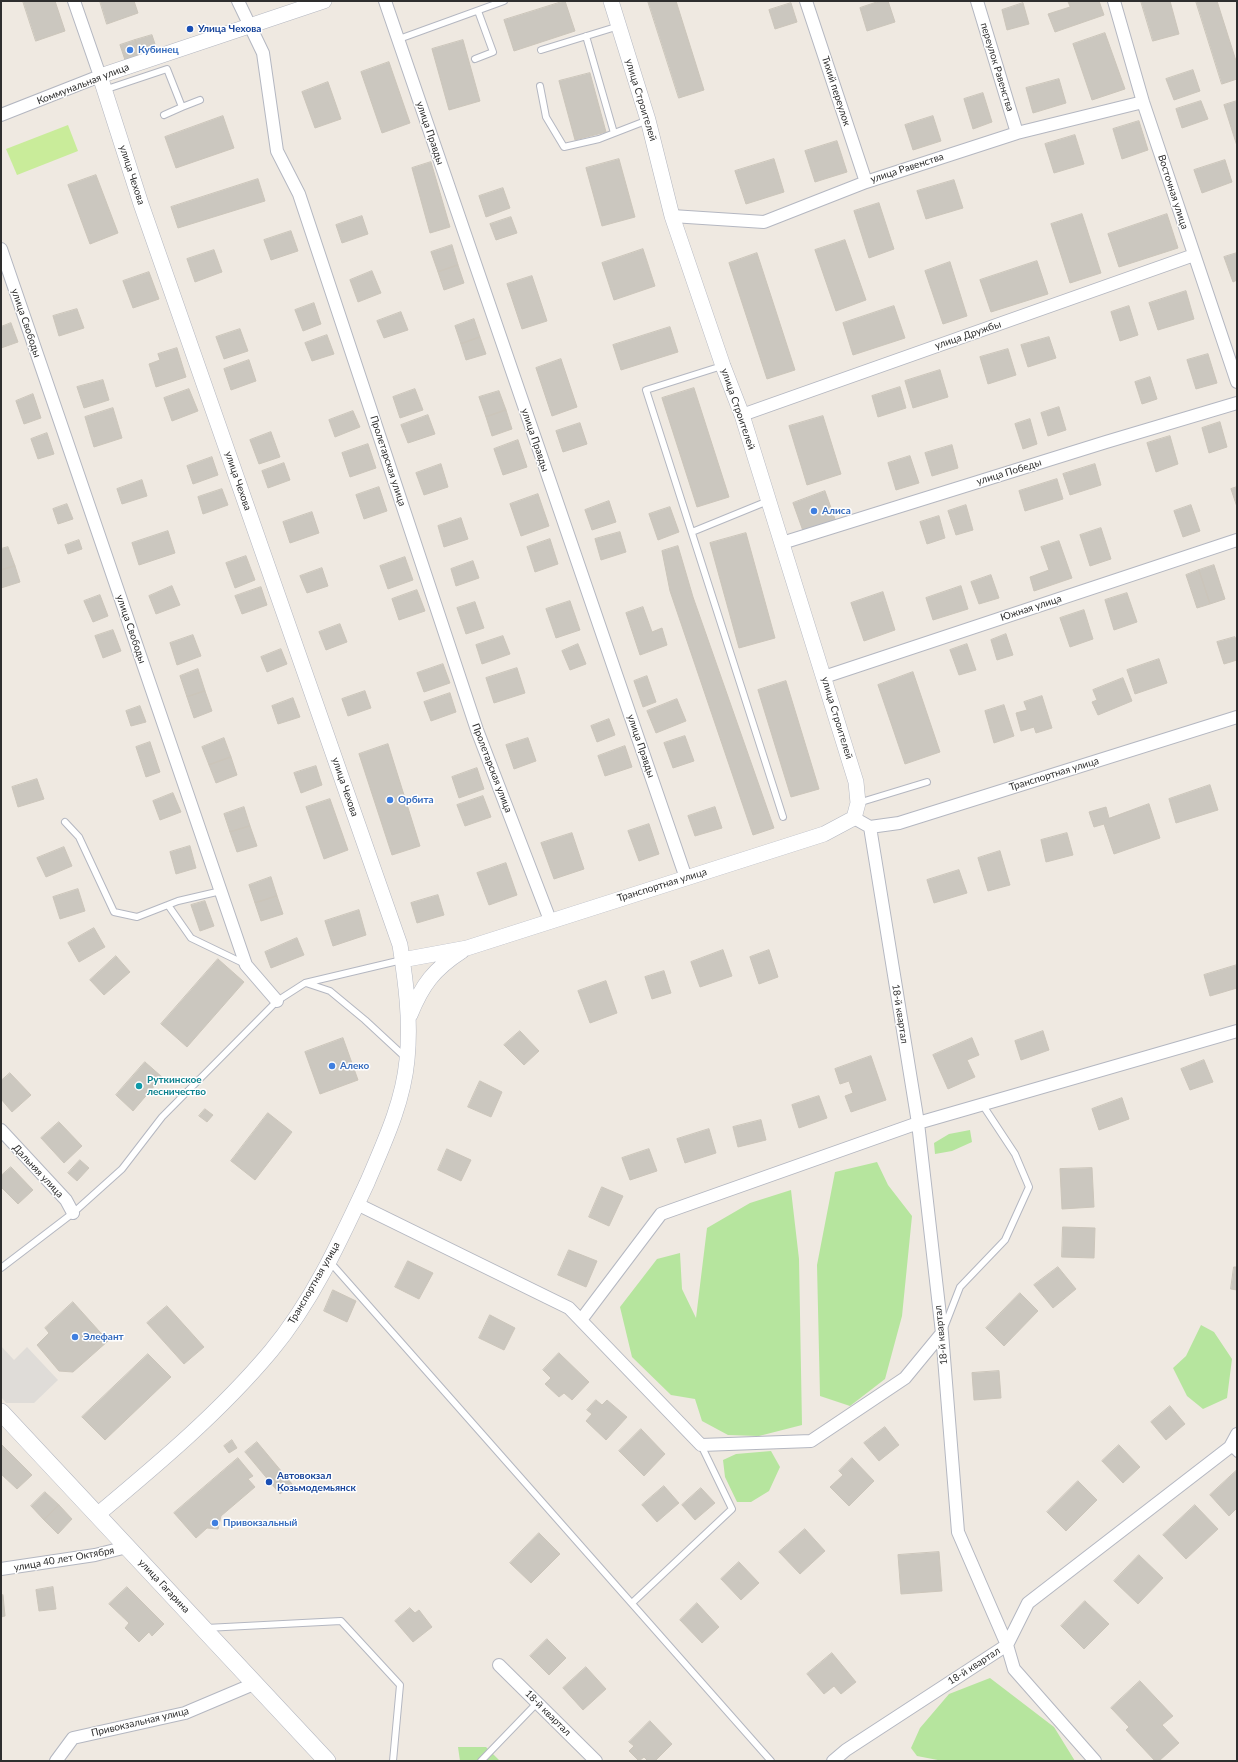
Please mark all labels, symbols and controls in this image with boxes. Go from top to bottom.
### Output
street label: переулок Равенства [978,21,1016,113]
place label: Улица Чехова [198,23,261,35]
marker: Улица Чехова [185,24,195,34]
place label: Кубинец [138,44,179,56]
marker: Кубинец [125,45,135,55]
street label: Тихий переулок [819,55,853,127]
street label: улица Строителей [623,57,659,143]
street label: Коммунальная улица [35,61,131,107]
street label: улица Правды [414,100,446,166]
street label: улица Чехова [117,144,147,206]
street label: улица Равенства [869,151,945,185]
street label: Восточная улица [1155,153,1191,231]
street label: улица Свободы [9,287,43,359]
street label: улица Дружбы [933,318,1003,352]
street label: улица Строителей [718,367,758,451]
street label: улица Правды [519,407,551,473]
street label: Пролетарская улица [368,414,408,508]
street label: улица Чехова [222,450,254,512]
street label: улица Победы [975,456,1043,488]
place label: Алиса [822,505,851,517]
marker: Алиса [809,506,819,516]
street label: Южная улица [999,592,1063,624]
street label: улица Свободы [114,593,148,665]
street label: улица Строителей [819,675,855,761]
street label: улица Правды [625,713,657,779]
street label: Пролетарская улица [469,722,515,814]
street label: Транспортная улица [1008,755,1100,793]
street label: улица Чехова [329,756,361,818]
place label: Орбита [398,794,434,806]
marker: Орбита [385,795,395,805]
street label: Транспортная улица [616,866,708,904]
street label: 18-й квартал [889,983,911,1045]
place label: Алеко [340,1060,369,1072]
marker: Алеко [327,1061,337,1071]
place label: Руткинское лесничество [147,1074,206,1098]
marker: Руткинское лесничество [134,1081,144,1091]
street label: Дальняя улица [10,1142,66,1200]
street label: Транспортная улица [286,1240,342,1326]
street label: 18-й квартал [932,1305,950,1365]
place label: Элефант [83,1331,124,1343]
marker: Элефант [70,1332,80,1342]
place label: Автовокзал Козьмодемьянск [277,1470,356,1494]
marker: Автовокзал Козьмодемьянск [264,1477,274,1487]
place label: Привокзальный [223,1517,297,1529]
marker: Привокзальный [210,1518,220,1528]
street label: улица 40 лет Октября [13,1544,115,1574]
street label: улица Гагарина [136,1556,192,1616]
street label: 18-й квартал [946,1645,1002,1687]
street label: 18-й квартал [523,1688,573,1738]
street label: Привокзальная улица [90,1705,190,1739]

